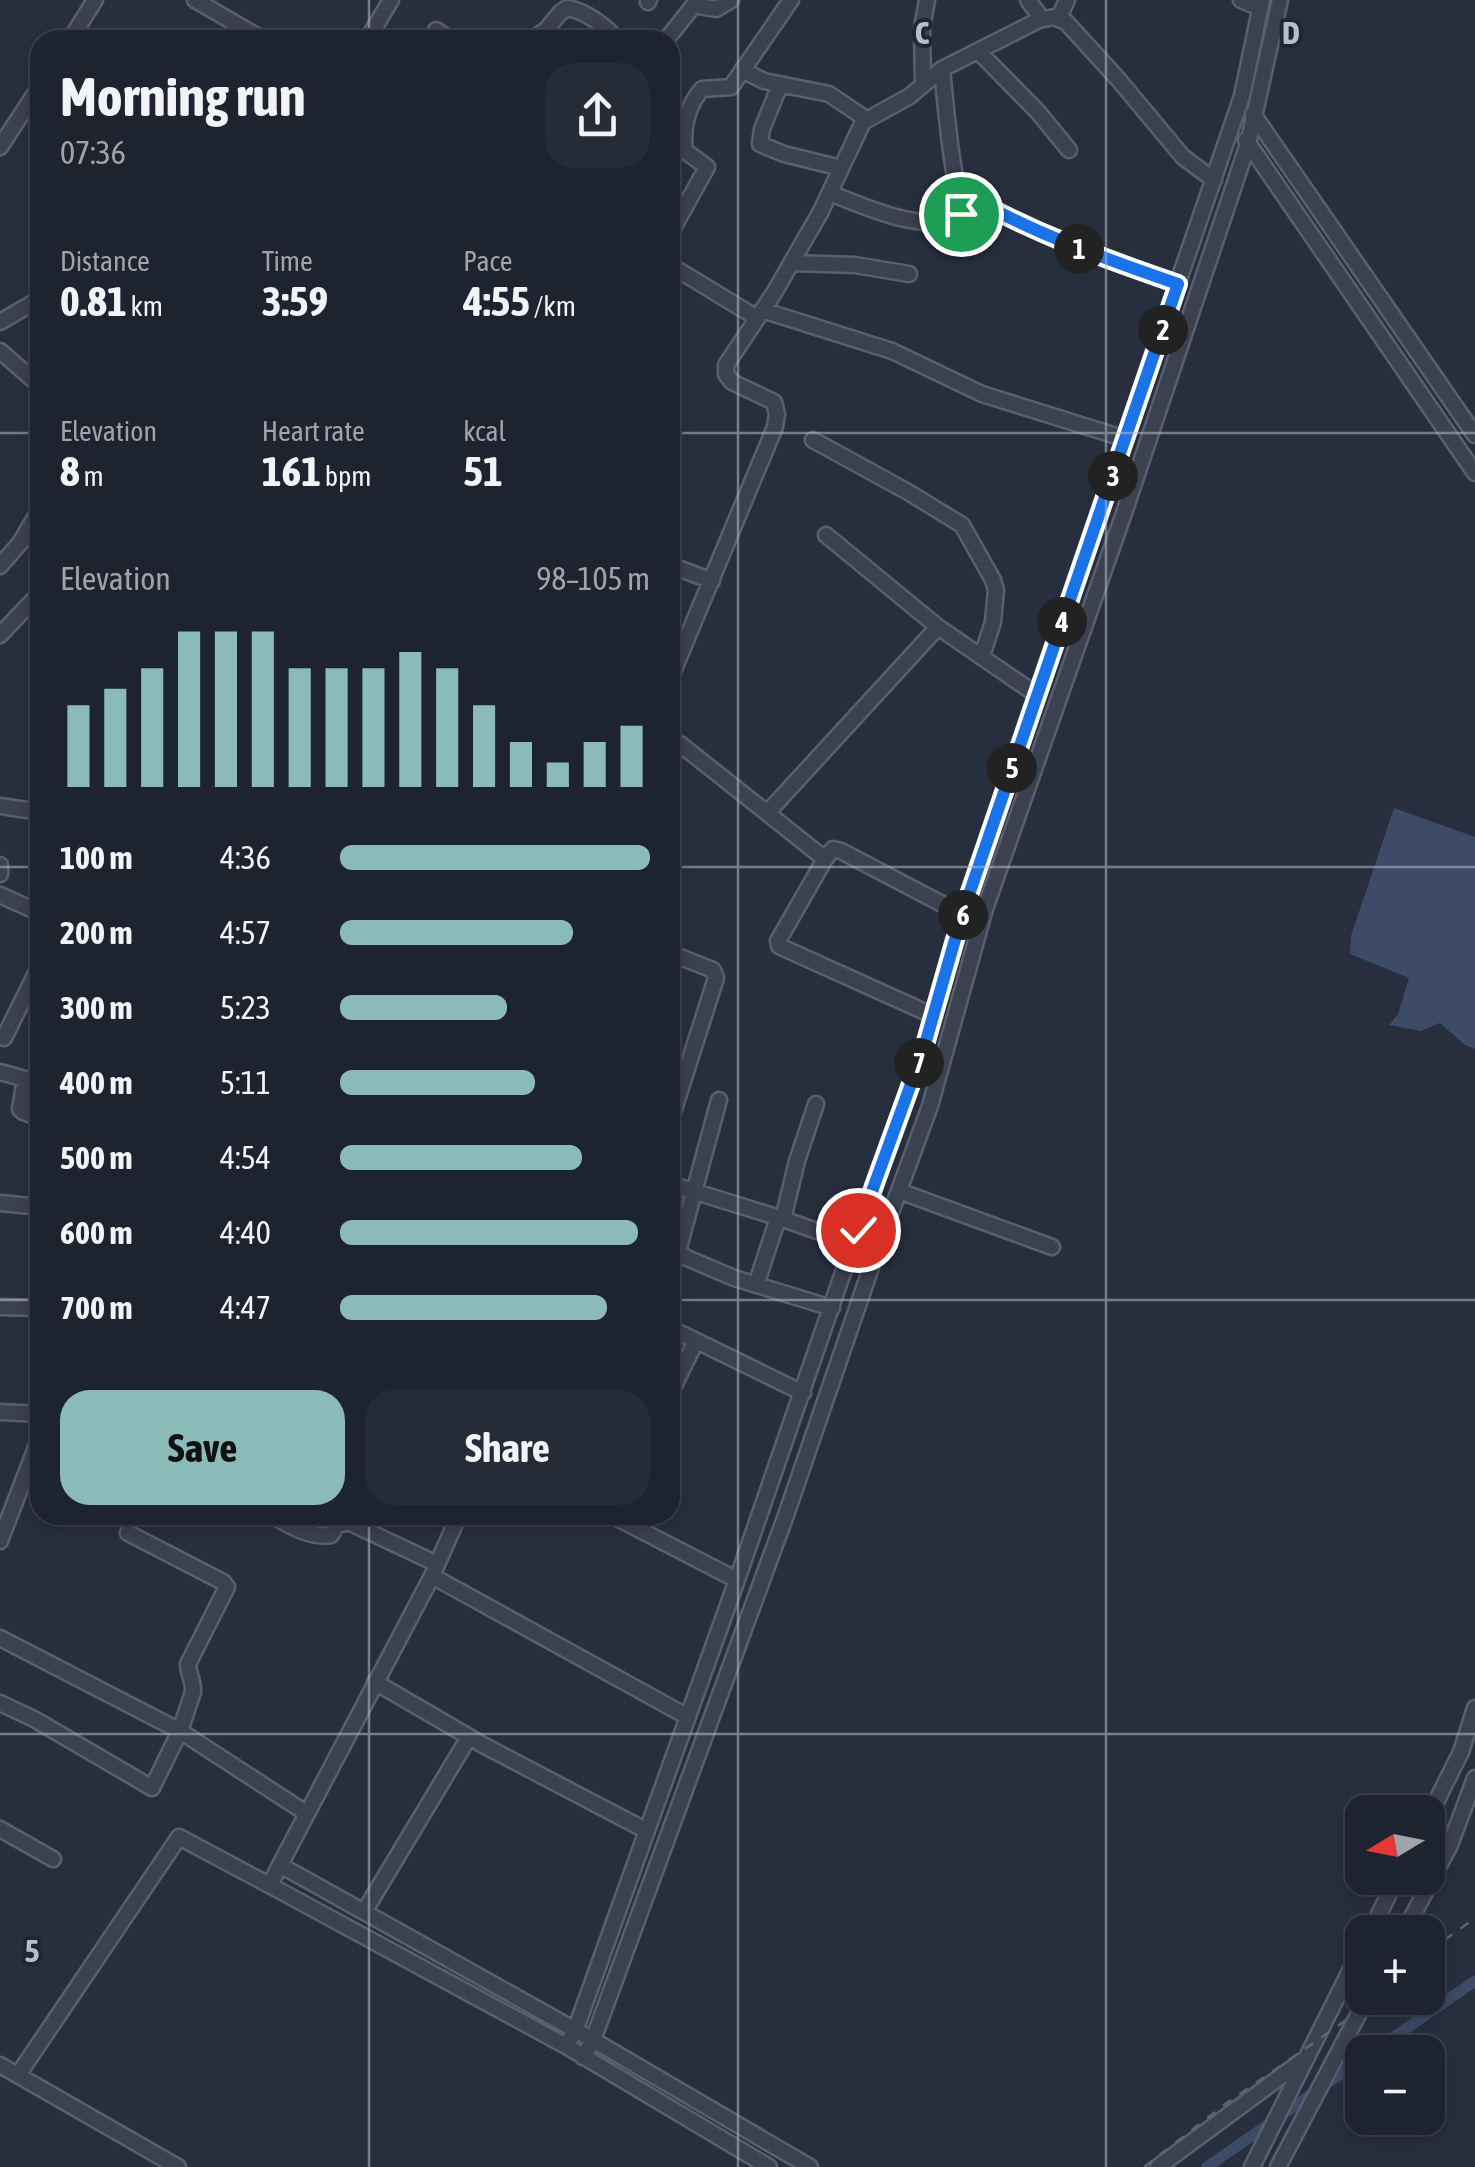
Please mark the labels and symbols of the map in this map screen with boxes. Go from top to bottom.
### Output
text: C [915,14,930,51]
text: D [1282,14,1300,51]
pin [919,172,1004,257]
pin: 1 [1054,224,1104,274]
pin: 2 [1138,305,1188,355]
pin: 3 [1088,451,1138,501]
pin: 4 [1037,597,1087,647]
pin: 5 [987,743,1037,793]
pin: 6 [938,890,988,940]
pin: 7 [894,1038,944,1088]
pin [816,1188,901,1273]
north arrow [1345,1795,1445,1895]
text: 5 [24,1932,40,1969]

